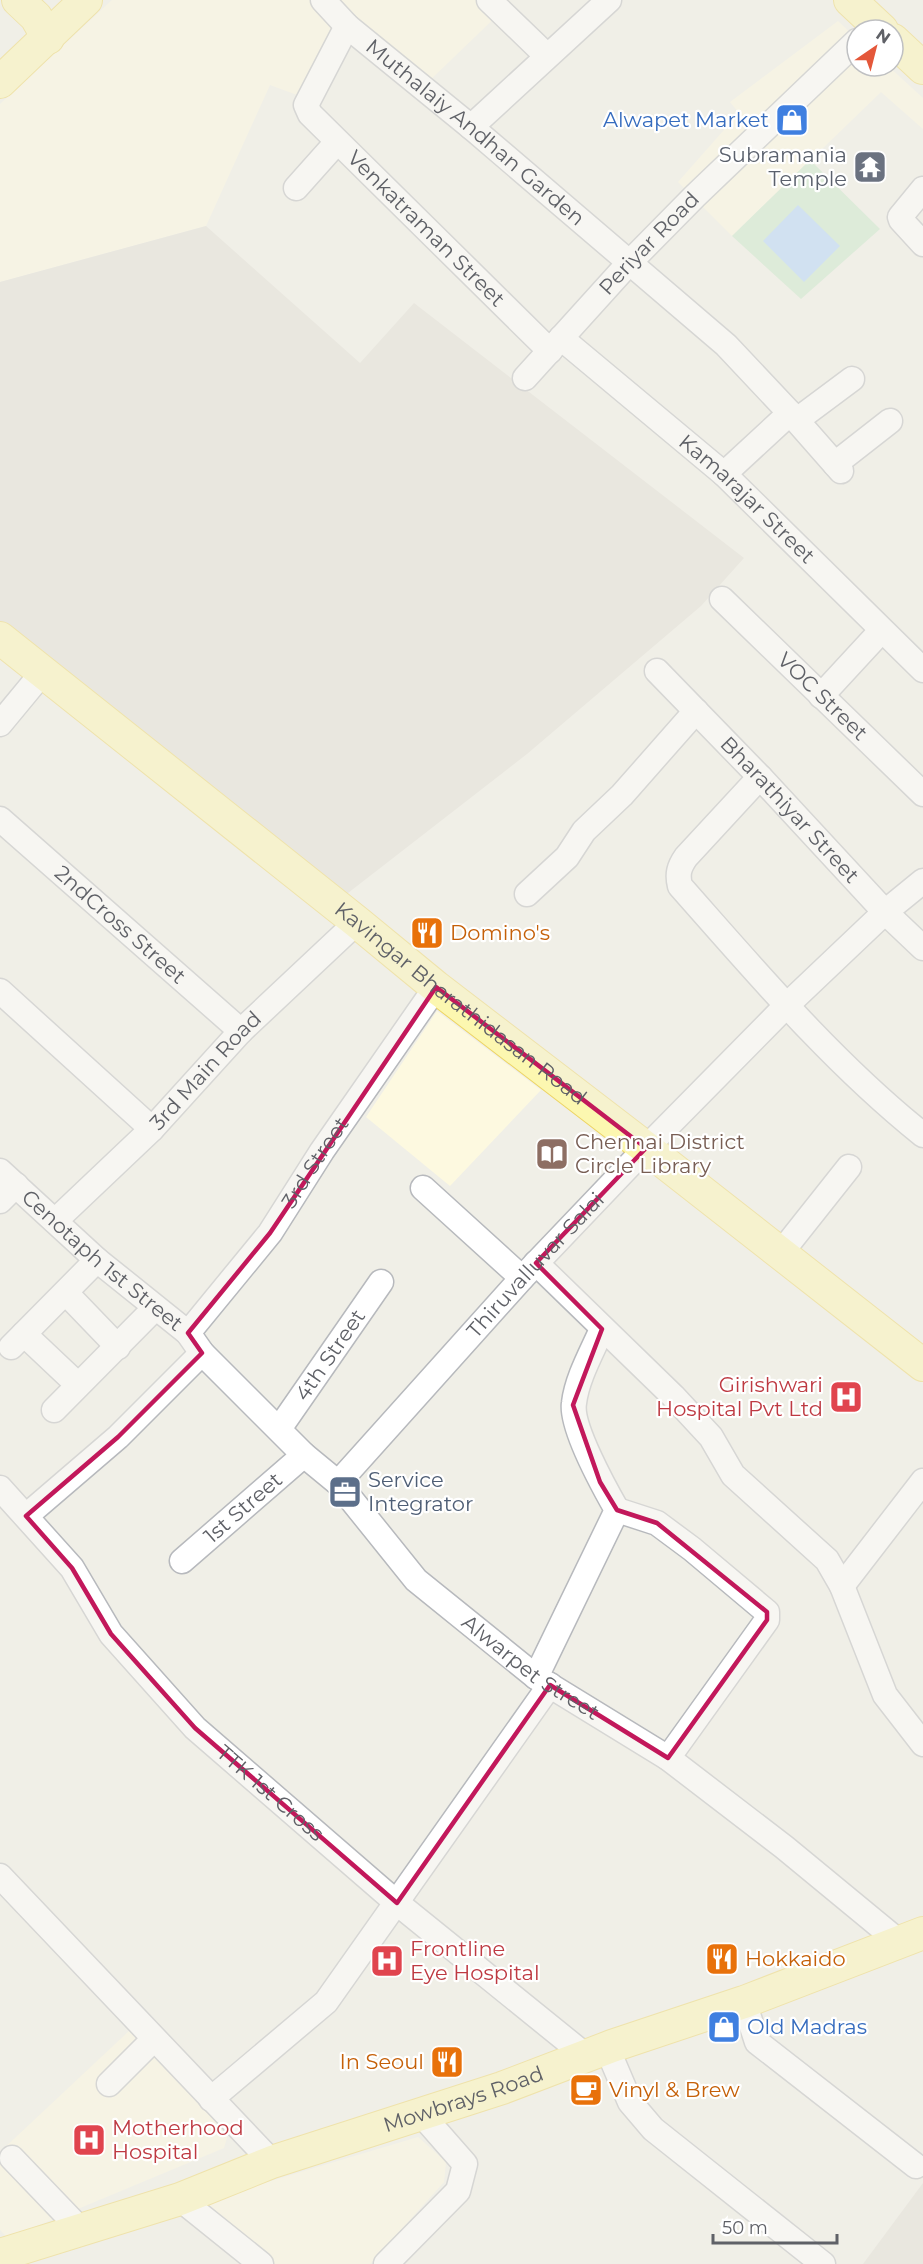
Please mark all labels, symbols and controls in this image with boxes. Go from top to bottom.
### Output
north arrow [845,18,905,78]
text: N [873,25,894,48]
street label: Muthalaiy Andhan Garden [361,33,590,231]
shop icon: Alwapet Market [774,102,810,138]
place label: Alwapet Market [603,107,769,132]
place label: Subramania Temple [719,142,847,191]
street label: Venkatraman Street [342,145,510,311]
temple icon: Subramania Temple [852,149,888,185]
street label: Periyar Road [593,186,704,300]
street label: Kamarajar Street [674,429,820,568]
street label: VOC Street [773,647,873,745]
street label: Bharathiyar Street [715,731,865,888]
street label: 2ndCross Street [50,860,191,989]
street label: Kavingar Bharathidasan Road [330,896,592,1110]
restaurant icon: Domino's [409,915,445,951]
place label: Domino's [450,920,550,945]
street label: 3rd Main Road [144,1006,266,1135]
street label: 3rd Street [276,1112,354,1212]
place label: Chennai District Circle Library [575,1129,745,1178]
library icon: Chennai District Circle Library [534,1136,570,1172]
street label: Cenotaph 1st Street [17,1184,188,1336]
street label: Thiruvalluvar Salai [461,1187,609,1343]
street label: 4th Street [290,1304,370,1405]
place label: Girishwari Hospital Pvt Ltd [656,1372,823,1421]
hospital icon: Girishwari Hospital Pvt Ltd [828,1379,864,1415]
street label: 1st Street [199,1467,287,1548]
place label: Service Integrator [368,1467,473,1516]
office icon: Service Integrator [327,1474,363,1510]
street label: Alwarpet Street [457,1609,604,1725]
street label: TTK 1st Cross [212,1740,329,1846]
place label: Frontline Eye Hospital [410,1936,540,1985]
restaurant icon: Hokkaido [704,1941,740,1977]
hospital icon: Frontline Eye Hospital [369,1943,405,1979]
place label: Hokkaido [745,1946,846,1971]
shop icon: Old Madras [706,2009,742,2045]
place label: Old Madras [747,2014,867,2039]
restaurant icon: In Seoul [429,2044,465,2080]
place label: In Seoul [339,2049,424,2074]
street label: Mowbrays Road [380,2060,547,2137]
cafe icon: Vinyl & Brew [568,2072,604,2108]
place label: Vinyl & Brew [609,2077,740,2102]
place label: Motherhood Hospital [112,2115,244,2164]
hospital icon: Motherhood Hospital [71,2122,107,2158]
scale bar [713,2207,838,2245]
text: 50 m [722,2217,768,2239]

